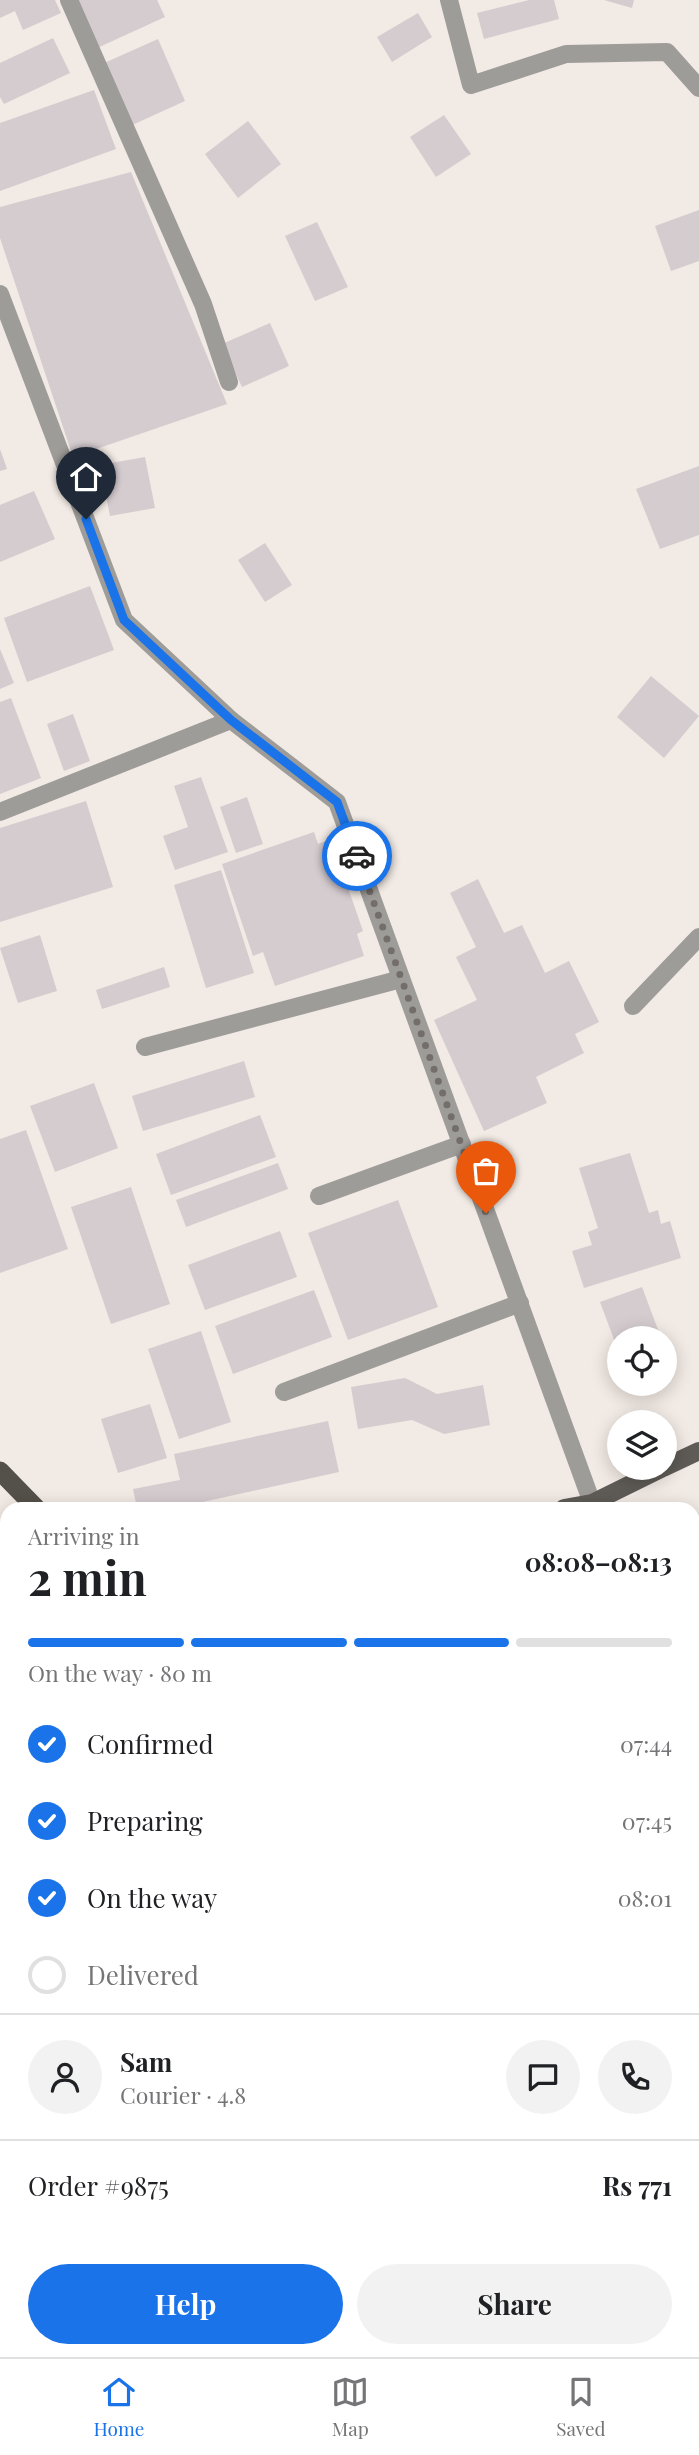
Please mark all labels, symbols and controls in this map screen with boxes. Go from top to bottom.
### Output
pin [56,447,116,519]
icon: home [67,458,105,496]
courier [322,821,392,891]
icon: car [338,837,376,875]
pin [456,1141,516,1213]
icon: bag [467,1152,505,1190]
map controls [607,1326,677,1480]
button: locate [607,1326,677,1396]
button: layers [607,1410,677,1480]
text: Arriving in [28,1520,140,1551]
text: 08:08–08:13 [525,1544,672,1579]
text: 2 min [28,1546,147,1608]
text: On the way · 80 m [28,1657,212,1688]
icon: check [28,1725,66,1763]
text: Confirmed [87,1726,214,1761]
text: 07:44 [620,1728,672,1759]
icon: check [28,1802,66,1840]
text: Preparing [87,1803,203,1838]
text: 07:45 [622,1805,672,1836]
icon: check [28,1879,66,1917]
text: On the way [87,1880,217,1915]
text: 08:01 [618,1882,672,1913]
text: Delivered [87,1957,199,1992]
button: person [28,2040,102,2114]
button: chat [506,2040,580,2114]
button: phone [598,2040,672,2114]
text: Sam [120,2044,172,2079]
text: Courier · 4.8 [120,2079,246,2110]
text: Order #9875 [28,2168,169,2203]
text: Rs 771 [602,2168,672,2203]
button: Help [28,2264,343,2344]
button: Share [357,2264,672,2344]
tab: Home [93,2373,144,2441]
tab: Map [331,2373,369,2441]
tab: Saved [556,2373,606,2441]

